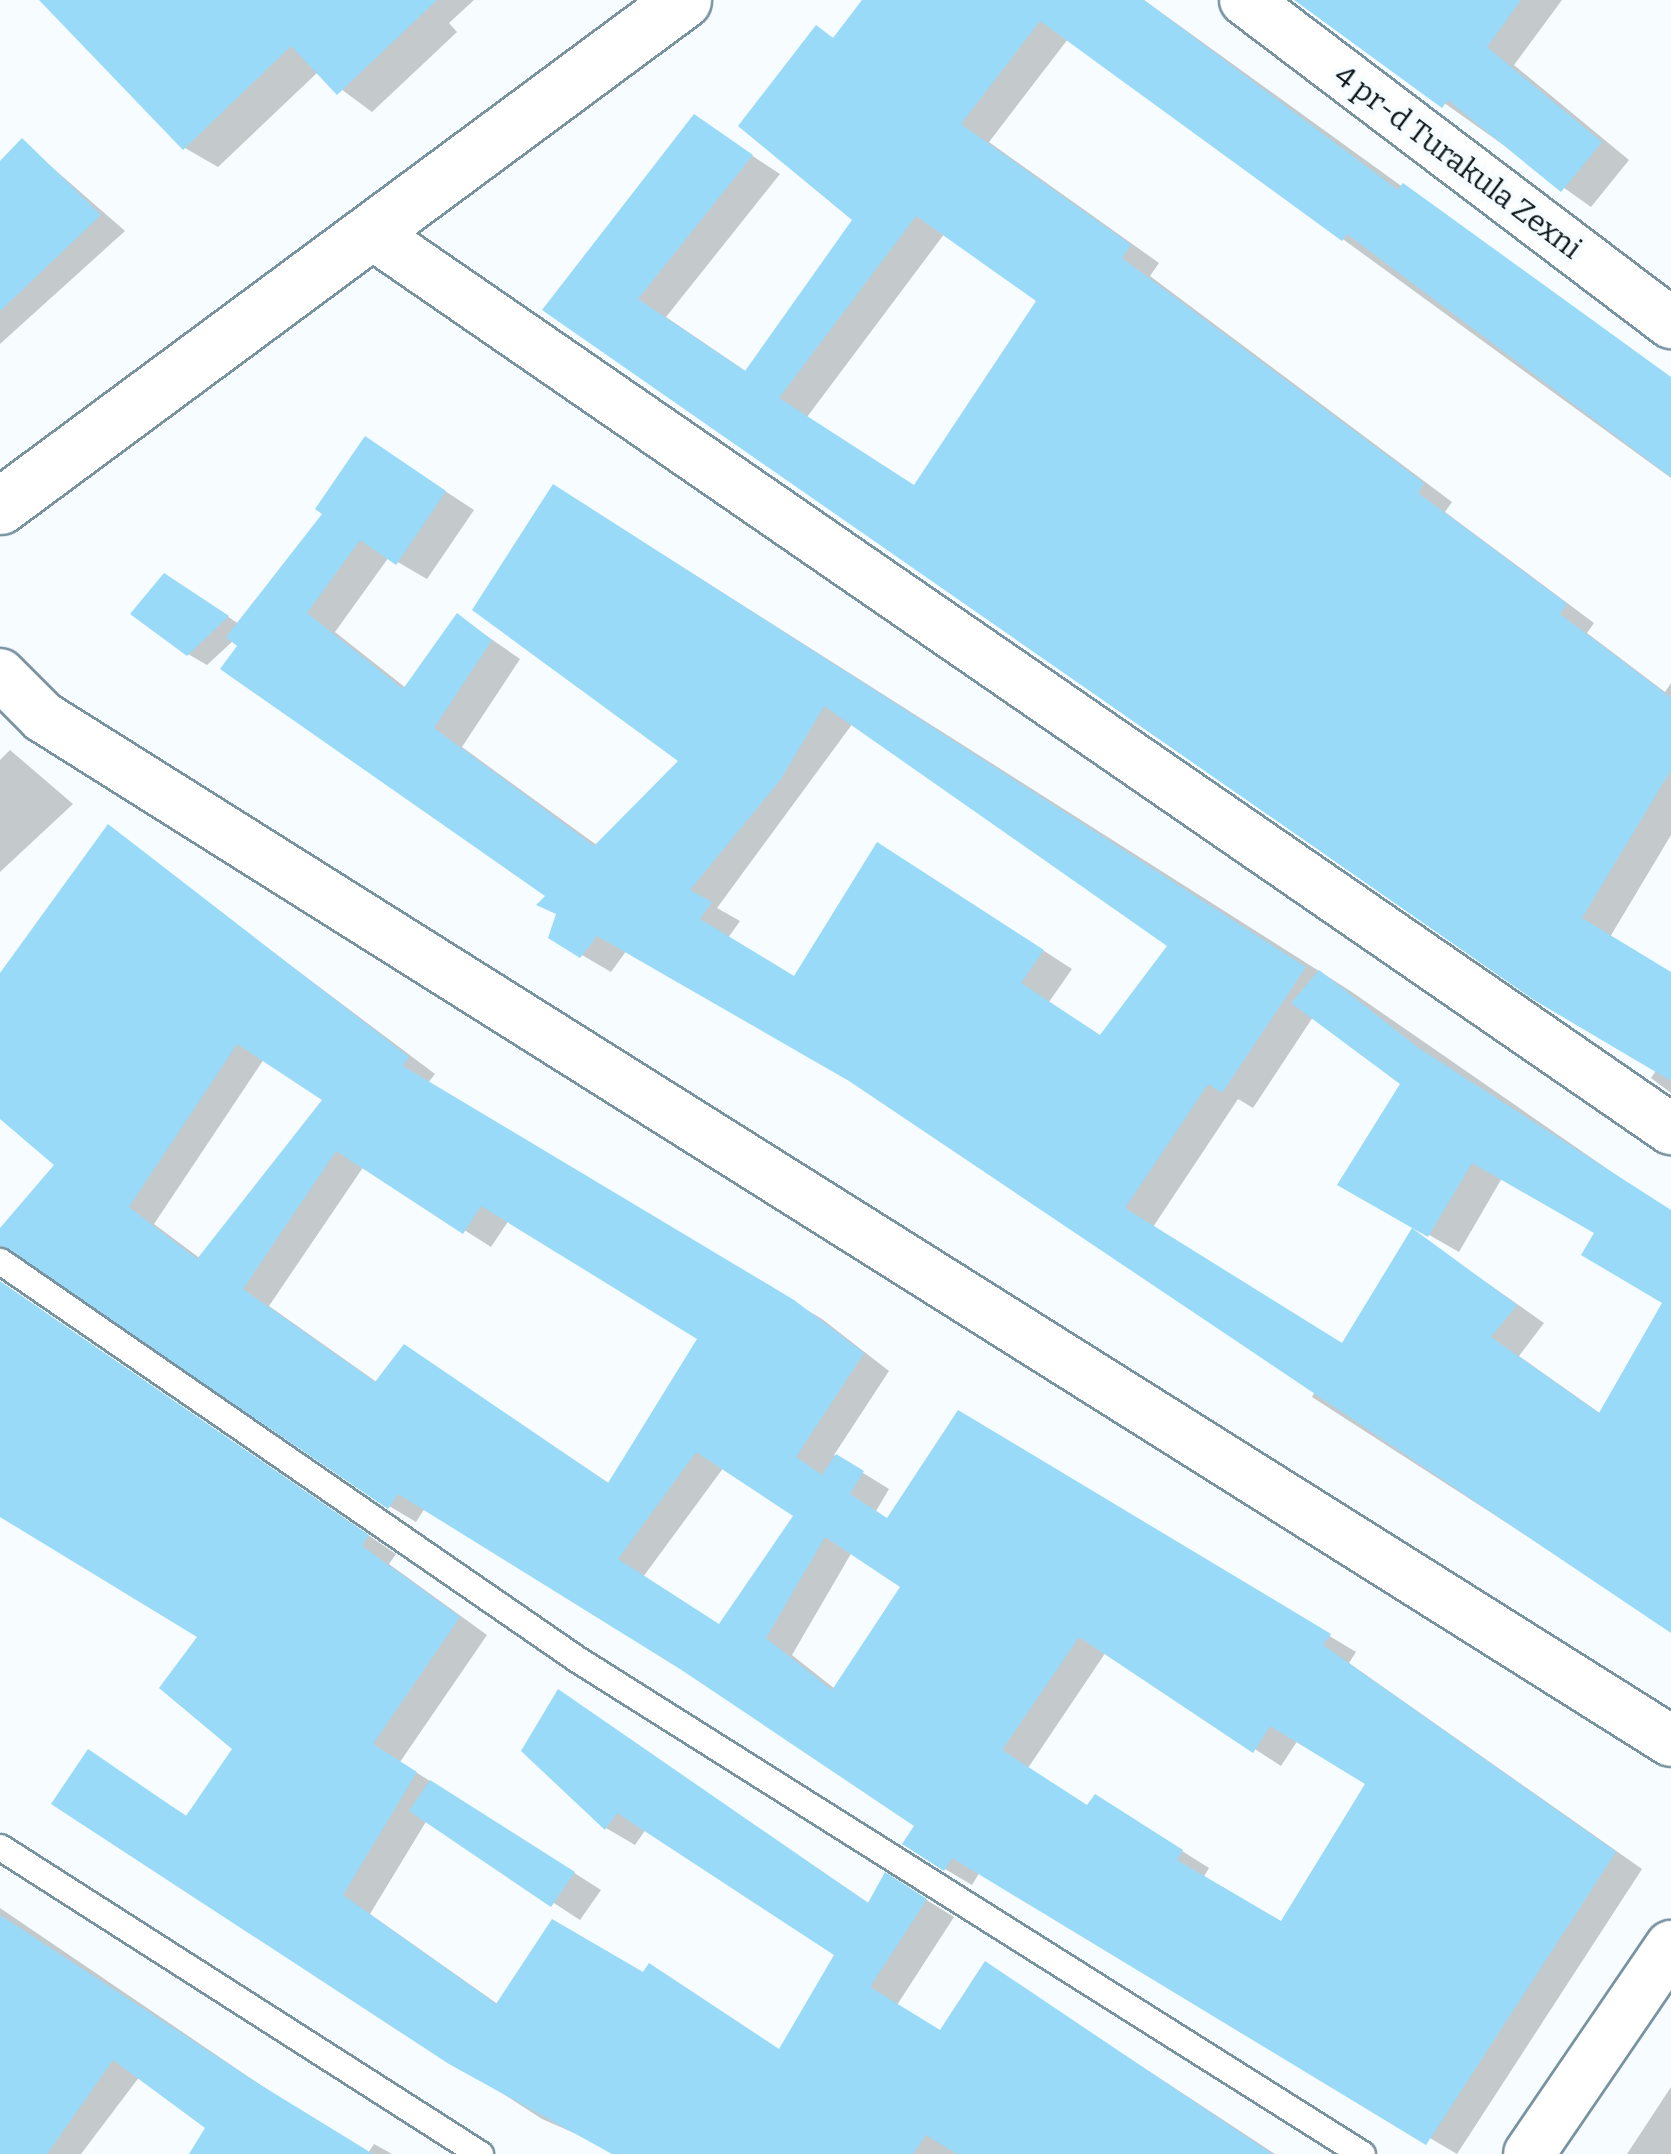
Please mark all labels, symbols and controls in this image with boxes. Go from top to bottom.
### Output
street label: 4 pr-d Turakula Zexni [1327,57,1589,267]

